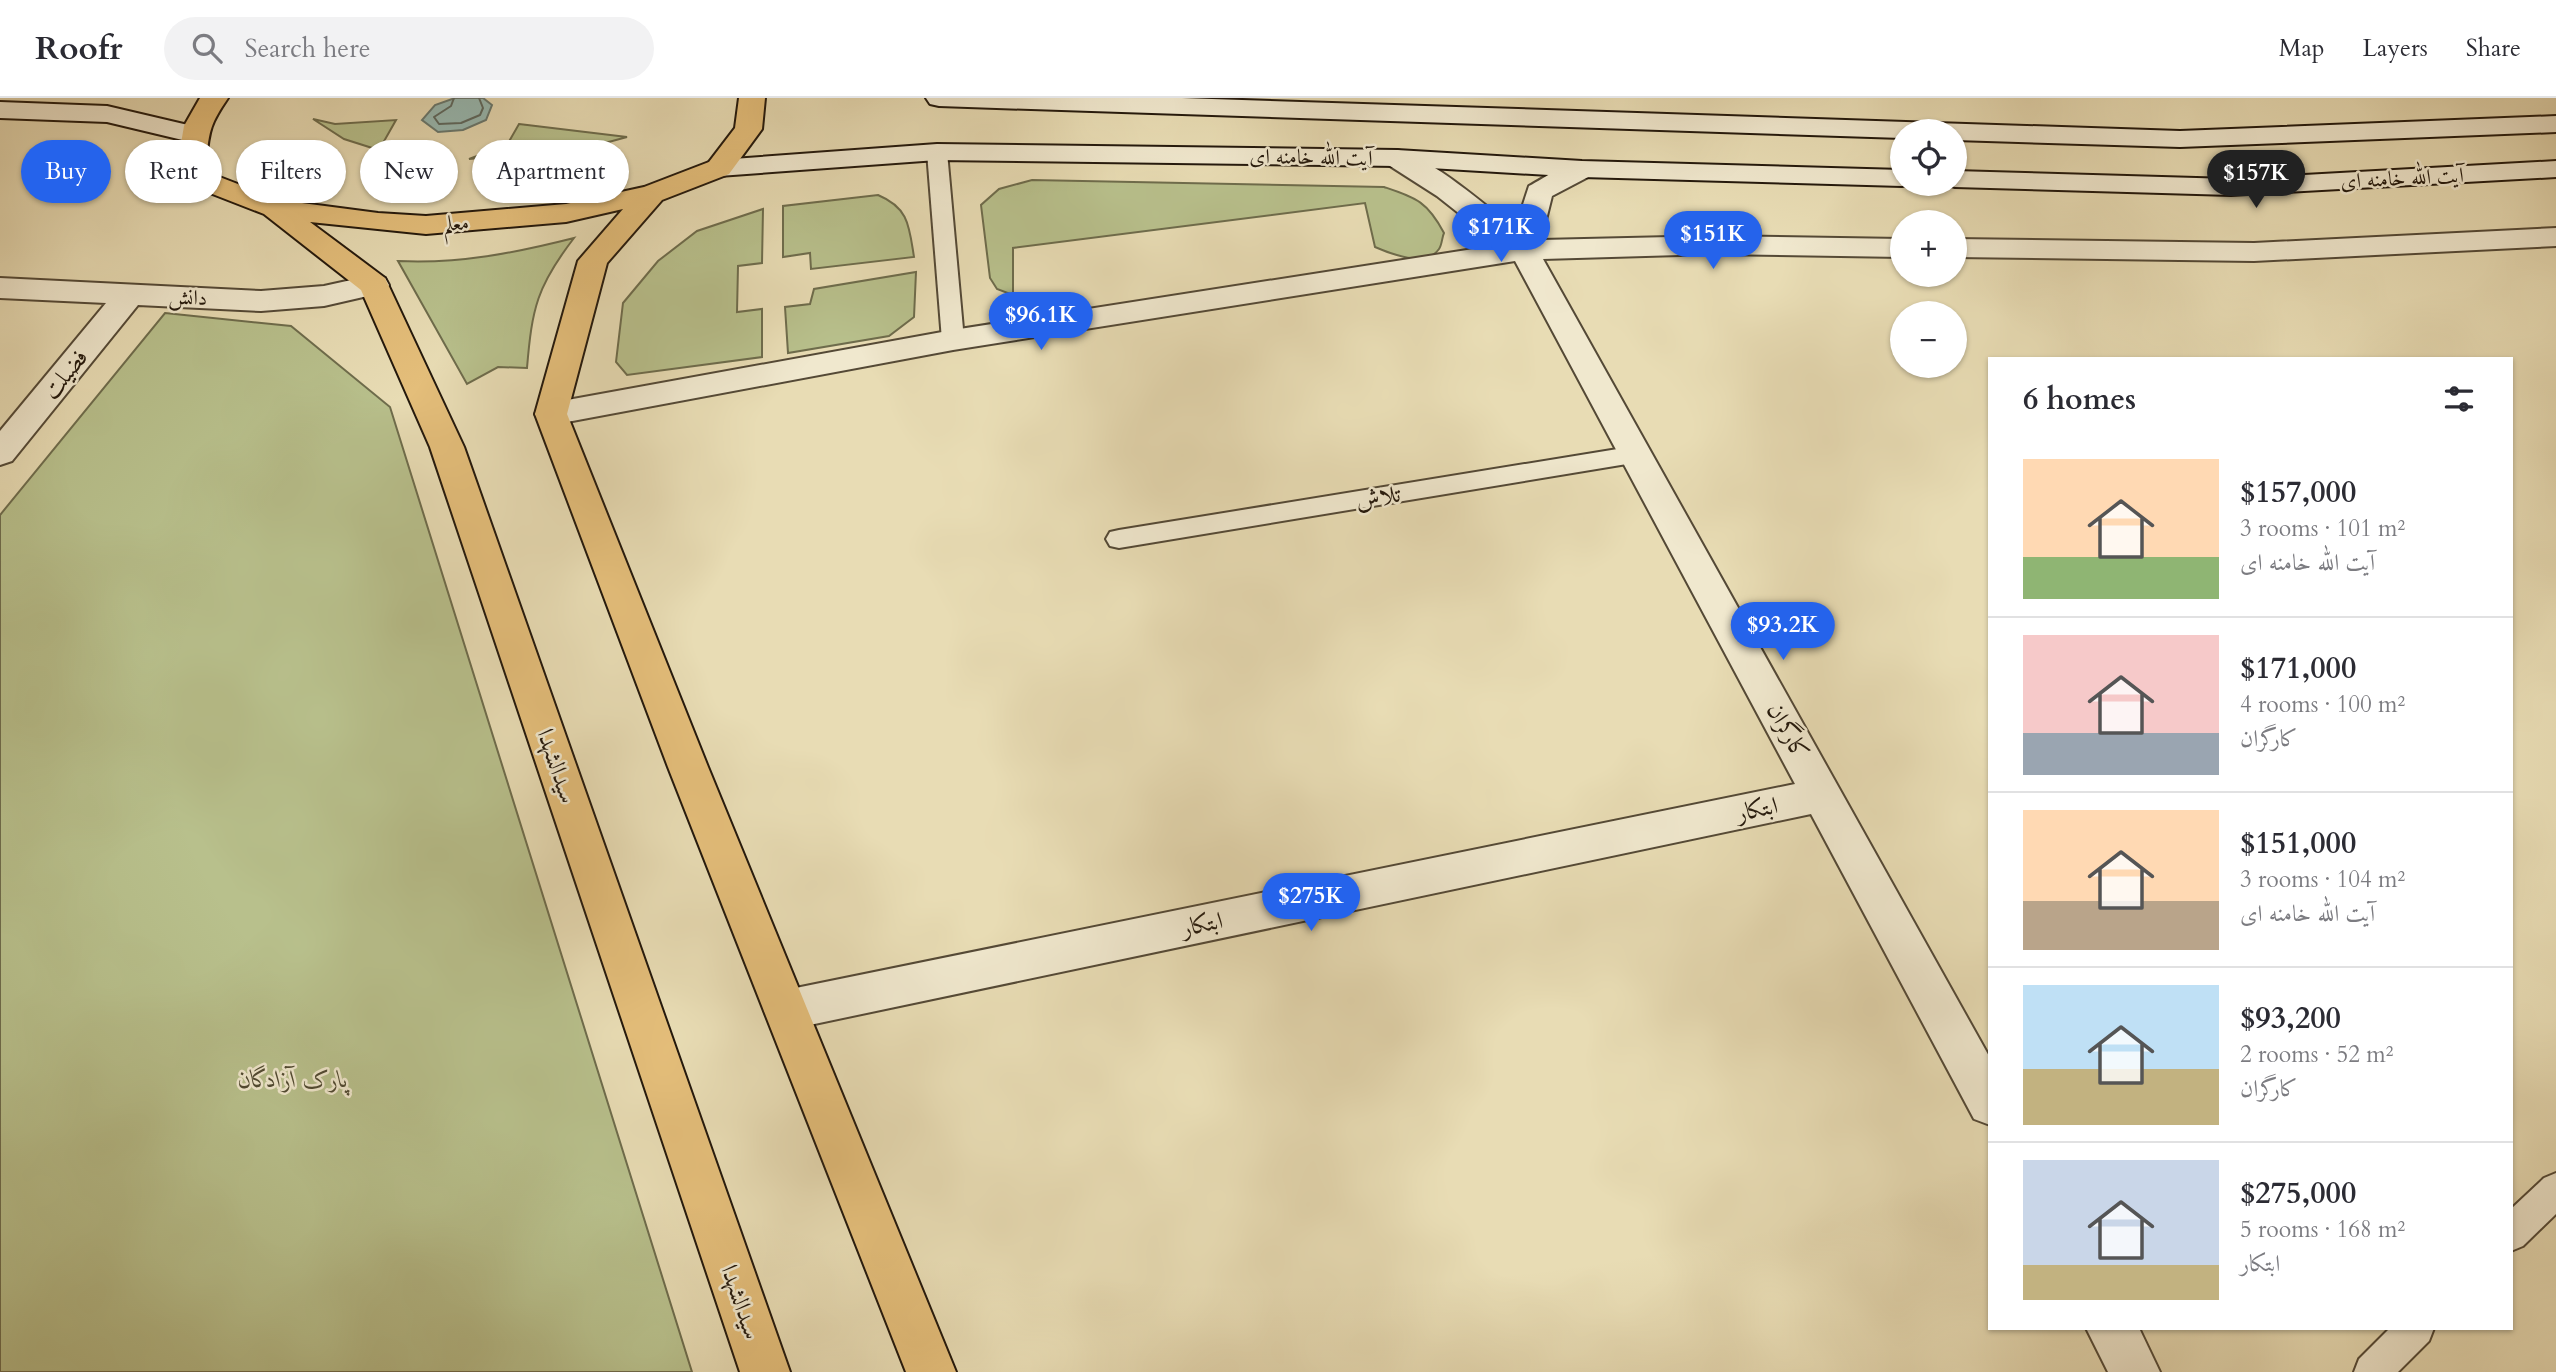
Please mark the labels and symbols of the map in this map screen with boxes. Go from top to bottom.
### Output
street label: آیت الله خامنه ای [1249,139,1375,173]
pin: $157K [2207,150,2305,210]
street label: آیت الله خامنه ای [2340,158,2467,196]
pin: $171K [1452,204,1550,264]
street label: معلم [442,208,470,245]
pin: $151K [1664,212,1762,271]
street label: دانش [168,282,208,313]
pin: $96.1K [984,292,1098,352]
street label: فضیلت [35,342,96,407]
street label: تلاش [1353,478,1403,517]
pin: $93.2K [1726,602,1840,662]
street label: کارگران [1759,697,1817,766]
street label: سیدالشهدا [528,724,585,808]
street label: ابتکار [1731,789,1781,830]
pin: $275K [1262,874,1360,933]
street label: ابتکار [1176,904,1226,945]
park label: پارک آزادگان [238,1063,350,1096]
street label: سیدالشهدا [712,1260,769,1344]

